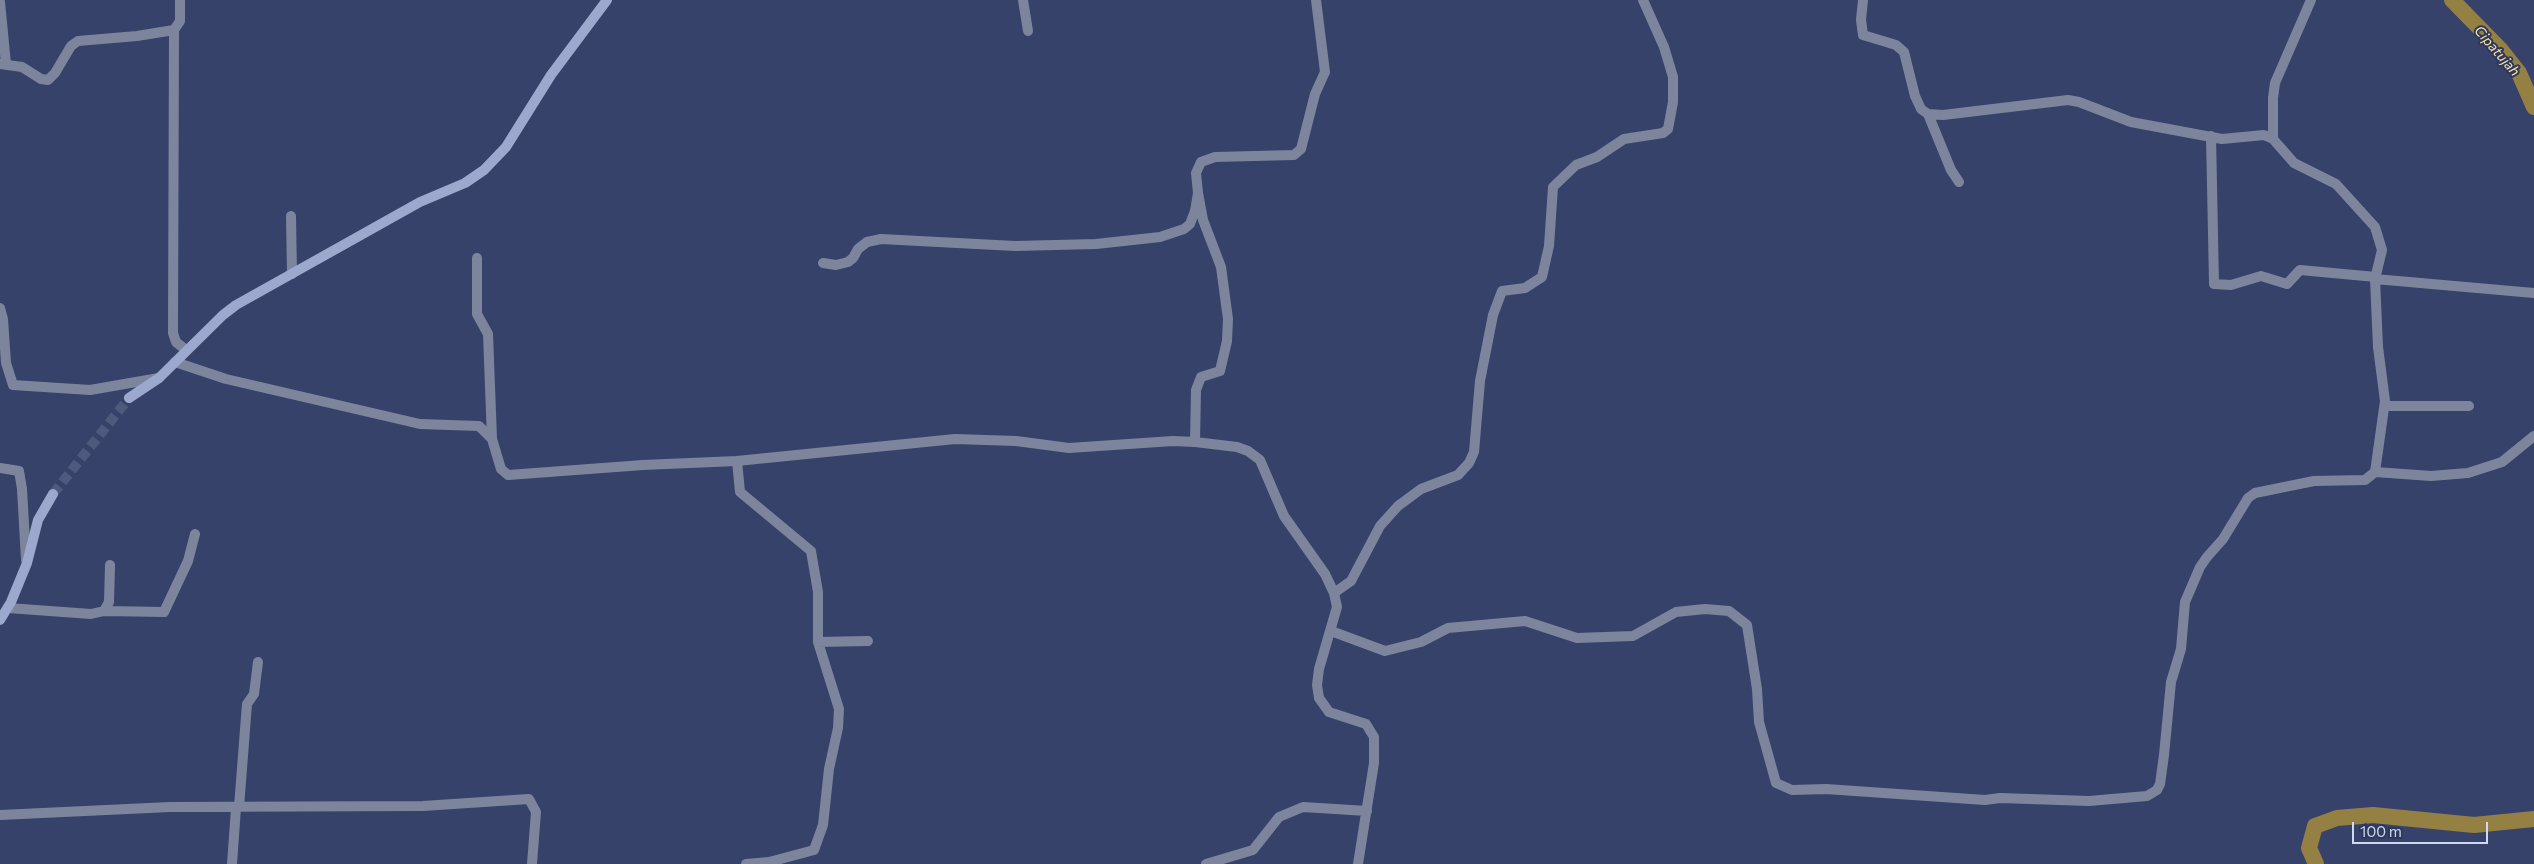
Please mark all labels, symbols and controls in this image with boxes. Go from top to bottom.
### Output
water label: Cipatujah [2471,22,2523,80]
scale bar [2354,812,2490,844]
text: 100 m [2360,822,2402,840]

